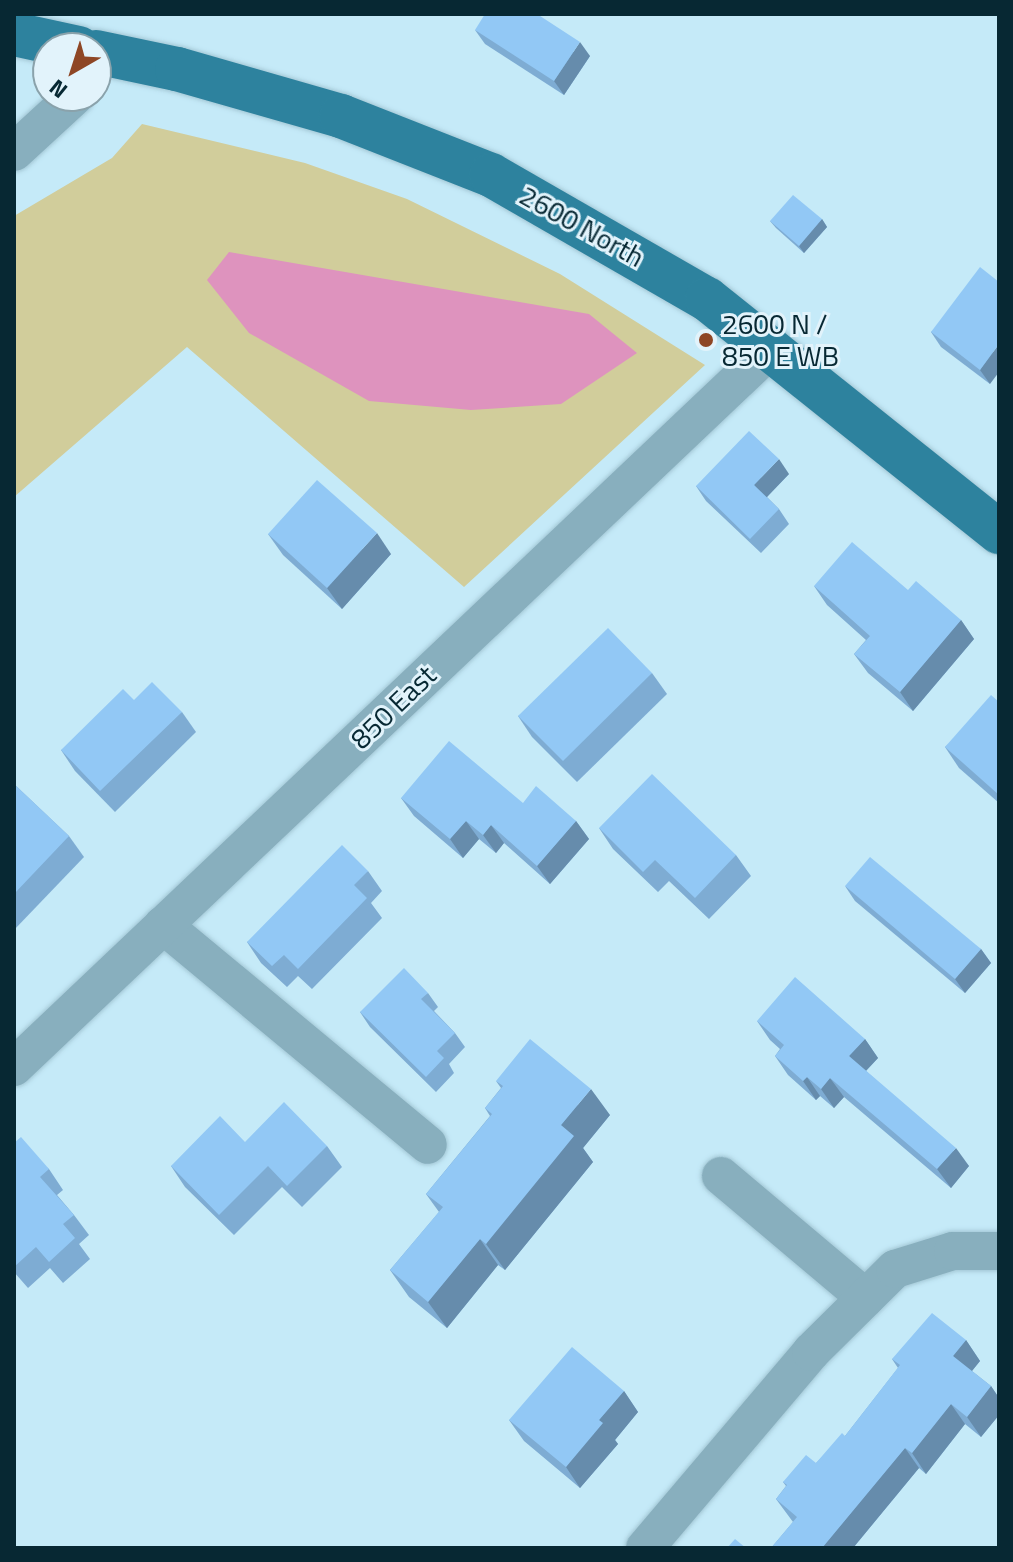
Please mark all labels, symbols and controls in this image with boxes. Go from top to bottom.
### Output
north arrow [32,32,112,112]
text: N [42,71,75,107]
street label: 2600 North [514,178,650,274]
place label: 2600 N / 850 E WB [722,307,839,373]
marker: 2600 N / 850 E WB [697,331,715,349]
street label: 850 East [343,658,443,756]

